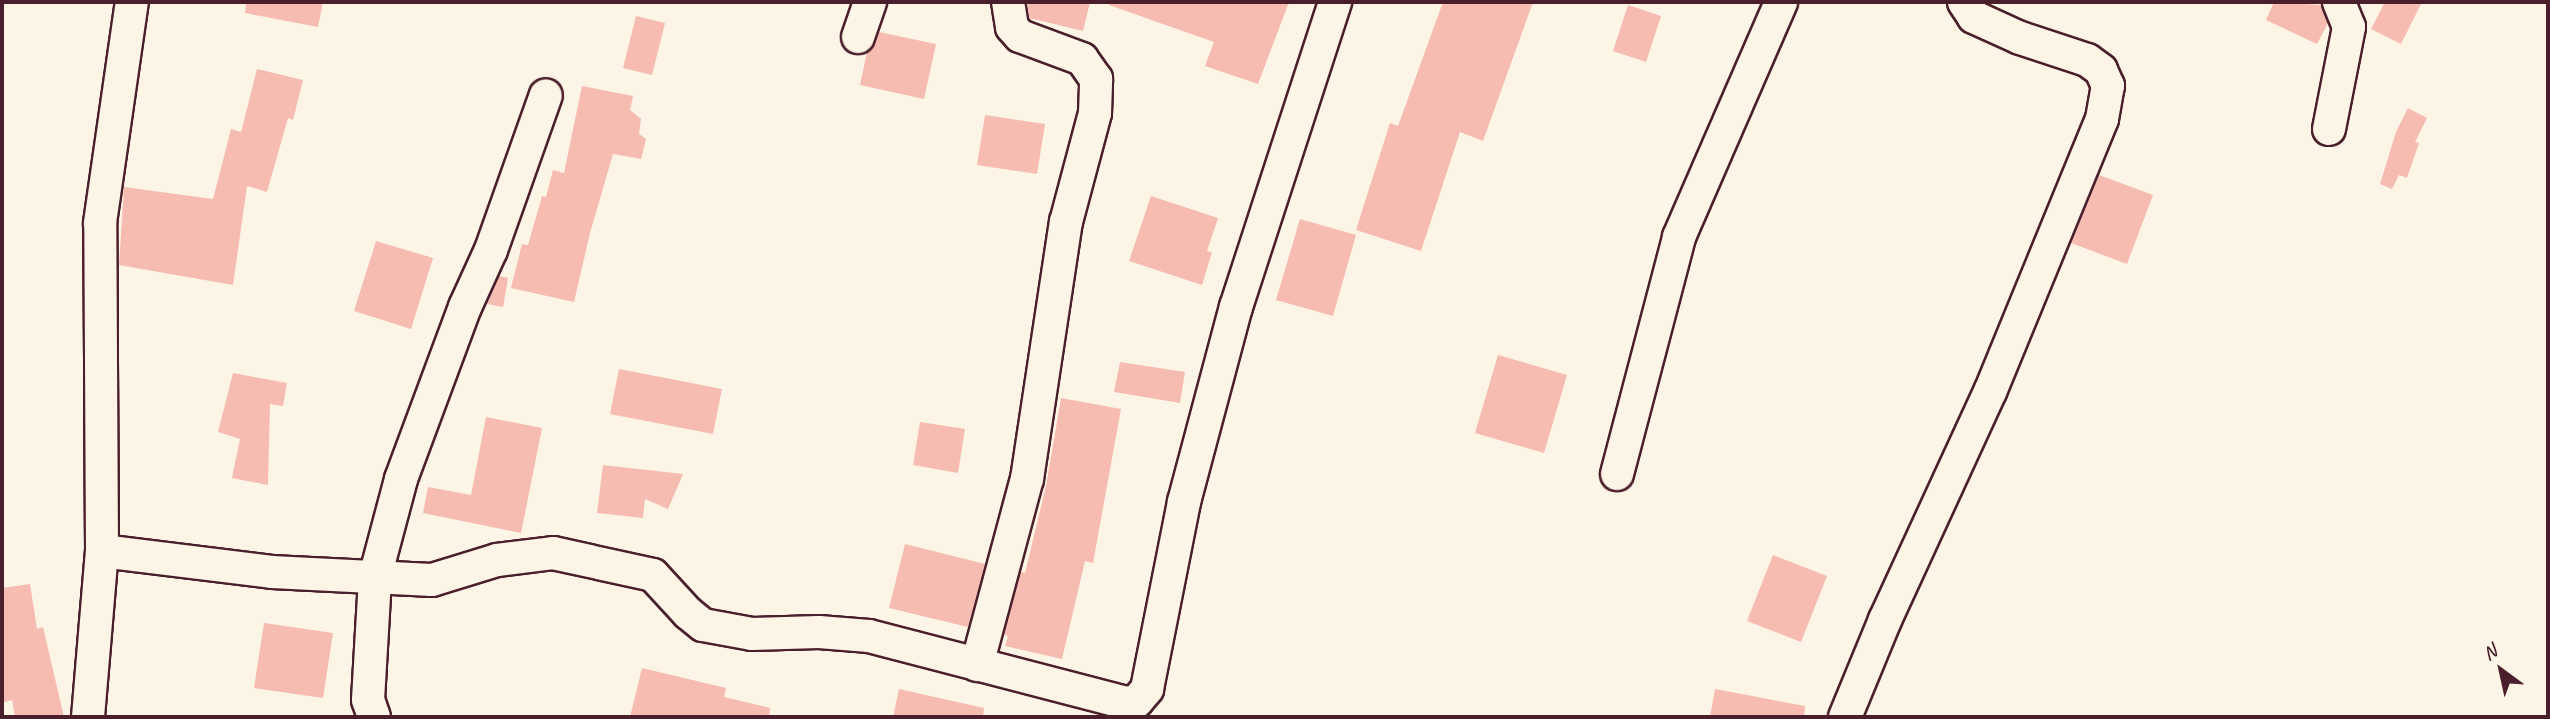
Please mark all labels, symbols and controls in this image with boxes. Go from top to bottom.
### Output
north arrow [2466,635,2536,705]
text: N [2478,639,2501,666]

